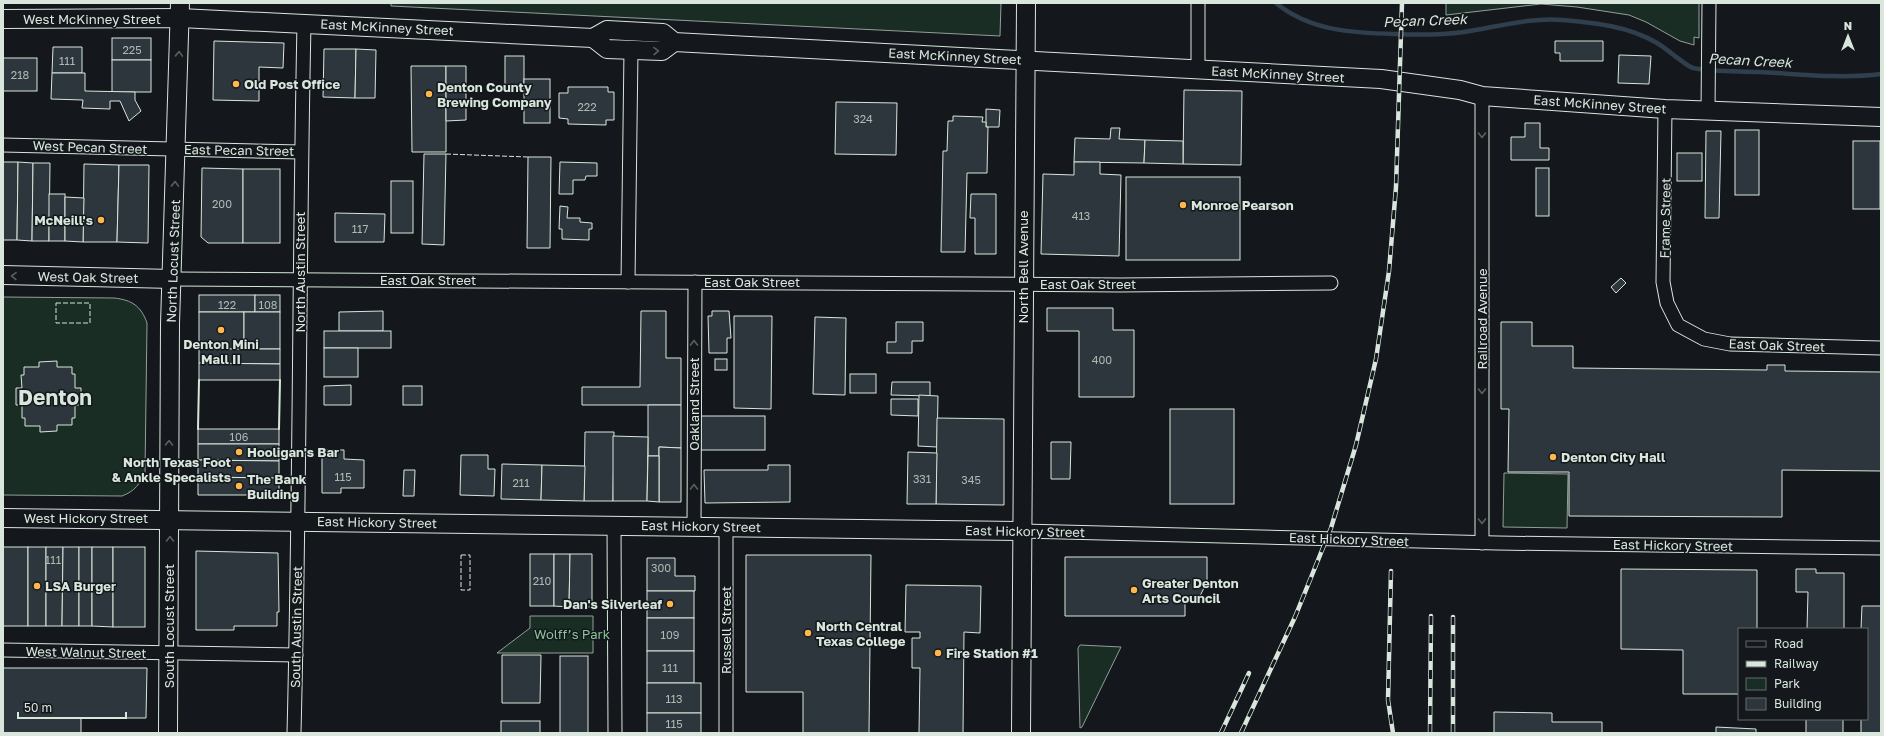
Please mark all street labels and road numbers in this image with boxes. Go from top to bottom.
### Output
street label: West McKinney Street [23,11,161,27]
street label: East McKinney Street [320,16,454,38]
street label: East McKinney Street [888,45,1022,67]
street label: East McKinney Street [1211,63,1345,85]
street label: East McKinney Street [1533,91,1667,117]
street label: West Pecan Street [32,137,148,157]
street label: East Pecan Street [184,141,294,159]
street label: Frame Street [1656,177,1674,259]
street label: North Locust Street [163,199,183,323]
street label: North Bell Avenue [1015,210,1031,324]
street label: North Austin Street [292,211,308,333]
street label: West Oak Street [37,268,139,286]
street label: Railroad Avenue [1474,269,1490,369]
street label: East Oak Street [380,272,476,288]
street label: East Oak Street [704,274,800,290]
street label: East Oak Street [1040,276,1136,292]
street label: East Oak Street [1728,335,1826,355]
street label: Oakland Street [686,357,702,451]
street label: West Hickory Street [24,510,148,526]
street label: East Hickory Street [317,513,437,531]
street label: East Hickory Street [641,517,761,535]
street label: East Hickory Street [965,522,1085,540]
street label: East Hickory Street [1289,529,1409,549]
street label: East Hickory Street [1613,536,1733,554]
street label: South Locust Street [161,564,177,688]
street label: South Austin Street [287,566,305,688]
street label: Russell Street [718,586,734,674]
street label: West Walnut Street [25,643,147,661]

